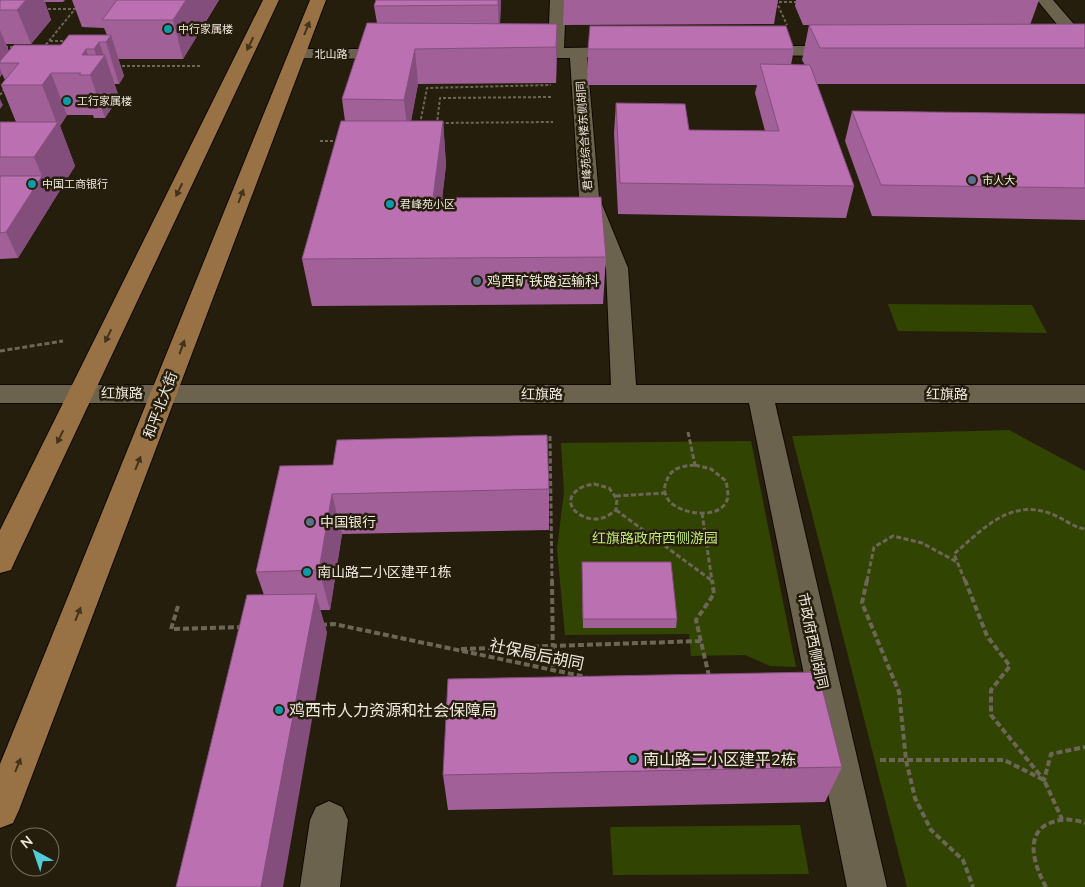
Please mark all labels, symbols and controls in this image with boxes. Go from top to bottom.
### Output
one-way arrow [303,20,311,35]
place label: 中行家属楼 [178,22,233,36]
marker: 中行家属楼 [162,23,174,35]
one-way arrow [245,37,253,51]
street label: 北山路 [315,47,348,61]
street label: 君峰苑综合楼东侧胡同 [573,81,595,191]
place label: 工行家属楼 [77,94,132,108]
marker: 工行家属楼 [61,95,73,107]
place label: 市人大 [982,173,1015,187]
marker: 市人大 [966,174,978,186]
place label: 中国工商银行 [42,177,108,191]
marker: 中国工商银行 [26,178,38,190]
one-way arrow [175,183,183,197]
one-way arrow [237,188,245,203]
place label: 君峰苑小区 [400,197,455,211]
marker: 君峰苑小区 [384,198,396,210]
place label: 鸡西矿铁路运输科 [487,272,599,290]
marker: 鸡西矿铁路运输科 [471,275,483,287]
one-way arrow [104,329,112,344]
one-way arrow [178,339,186,354]
street label: 和平北大街 [139,369,181,441]
street label: 红旗路 [101,384,143,402]
street label: 红旗路 [521,385,563,403]
street label: 红旗路 [926,385,968,403]
one-way arrow [55,430,63,444]
one-way arrow [134,456,142,470]
place label: 中国银行 [320,513,376,531]
marker: 中国银行 [304,516,316,528]
park label: 红旗路政府西侧游园 [592,529,718,547]
place label: 南山路二小区建平1栋 [317,563,451,581]
marker: 南山路二小区建平1栋 [301,566,313,578]
street label: 市政府西侧胡同 [794,591,832,691]
one-way arrow [74,606,82,621]
street label: 社保局后胡同 [488,634,586,674]
place label: 鸡西市人力资源和社会保障局 [289,700,497,720]
marker: 鸡西市人力资源和社会保障局 [273,704,285,716]
place label: 南山路二小区建平2栋 [643,749,797,769]
marker: 南山路二小区建平2栋 [627,753,639,765]
one-way arrow [14,757,22,772]
north arrow [10,827,60,877]
text: N [17,832,36,852]

